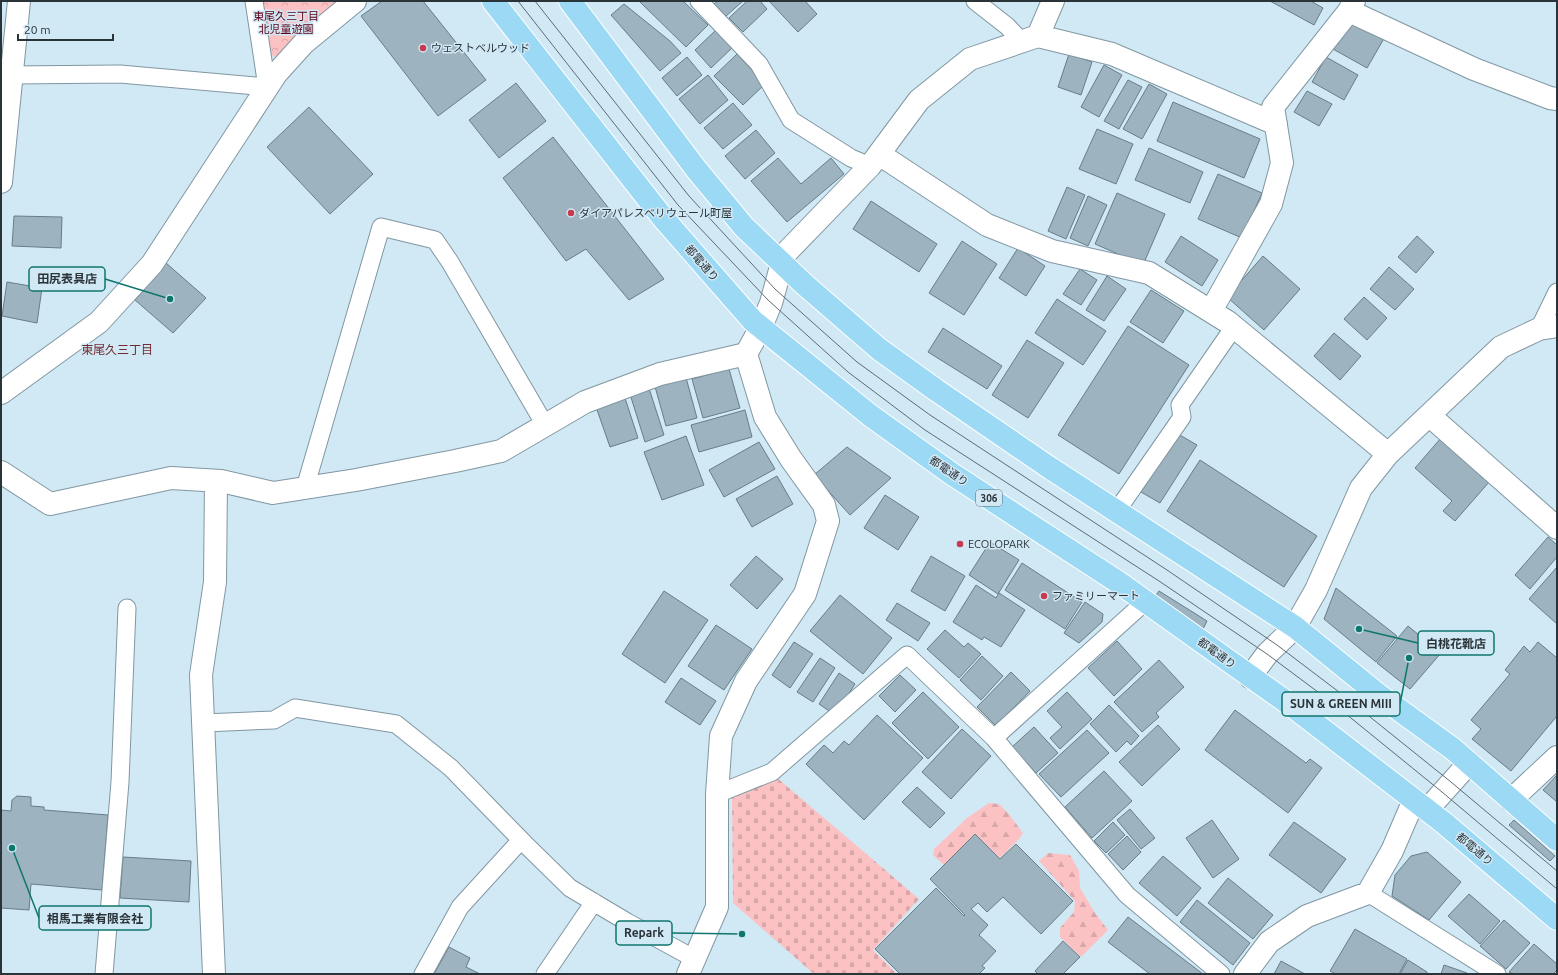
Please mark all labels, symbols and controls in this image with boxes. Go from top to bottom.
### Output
park label: 東尾久三丁目 北児童遊園 [253,10,319,35]
scale bar [18,16,113,42]
text: 20 m [24,23,51,36]
place label: ウェストベルウッド [431,42,530,54]
marker: ウェストベルウッド [418,43,428,53]
place label: ダイアパレスベリウェール町屋 [579,207,732,219]
marker: ダイアパレスベリウェール町屋 [566,208,576,218]
street label: 都電通り [683,242,721,284]
callout: 田尻表具店 [29,267,105,291]
text: 田尻表具店 [37,272,97,285]
district label: 東尾久三丁目 [81,343,153,356]
street label: 都電通り [927,454,971,488]
road number: 306 [976,490,1002,506]
place label: ECOLOPARK [968,538,1030,550]
marker: ECOLOPARK [955,539,965,549]
place label: ファミリーマート [1052,590,1140,602]
marker: ファミリーマート [1039,591,1049,601]
callout: 白桃花靴店 [1418,631,1494,655]
street label: 都電通り [1196,635,1238,671]
text: 白桃花靴店 [1426,637,1486,650]
callout: SUN & GREEN MIII [1282,692,1400,716]
text: SUN & GREEN MIII [1290,697,1392,710]
street label: 都電通り [1454,830,1496,868]
callout: 相馬工業有限会社 [39,906,151,930]
text: 相馬工業有限会社 [47,912,143,925]
callout: Repark [616,921,672,945]
text: Repark [624,926,664,939]

